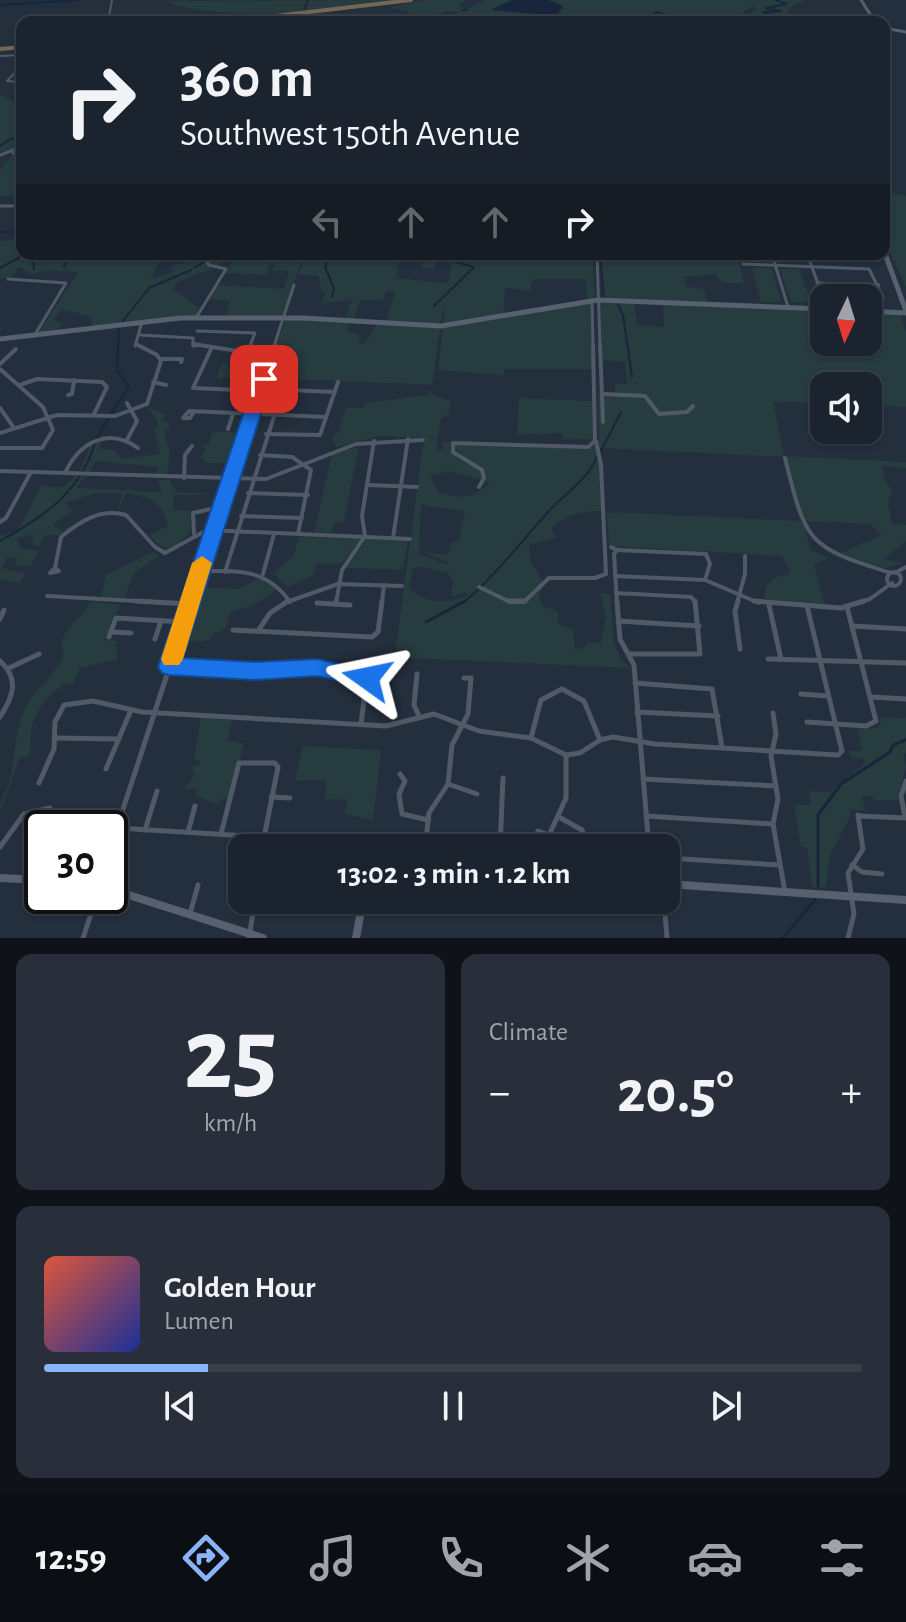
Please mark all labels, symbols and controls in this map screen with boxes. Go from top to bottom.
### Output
icon: right [48,48,152,152]
text: 360 m [180,51,314,107]
text: Southwest 150th Avenue [180,116,520,152]
icon: left [305,200,349,244]
icon: ahead [389,200,433,244]
icon: ahead [473,200,517,244]
icon: right [557,200,601,244]
north arrow [810,284,882,356]
map controls [810,284,882,444]
pin [230,345,298,413]
icon: arrive [242,357,286,401]
button: sound [810,372,882,444]
position arrow [325,636,409,720]
speed limit sign: 30 [24,810,128,914]
text: 13:02 · 3 min · 1.2 km [338,859,570,889]
text: 25 [184,1004,277,1108]
text: Climate [489,1019,568,1045]
text: 20.5° [617,1063,734,1123]
text: − [489,1071,510,1115]
text: + [841,1071,862,1115]
text: km/h [204,1110,257,1136]
text: Golden Hour [164,1273,316,1303]
text: Lumen [164,1308,234,1334]
icon: previous [158,1384,202,1428]
icon: pause [431,1384,475,1428]
icon: next [704,1384,748,1428]
icon: directions [178,1530,234,1586]
icon: music [305,1530,361,1586]
icon: phone [433,1530,489,1586]
icon: climate [560,1530,616,1586]
icon: car [687,1530,743,1586]
icon: filters [814,1530,870,1586]
text: 12:59 [36,1540,107,1576]

